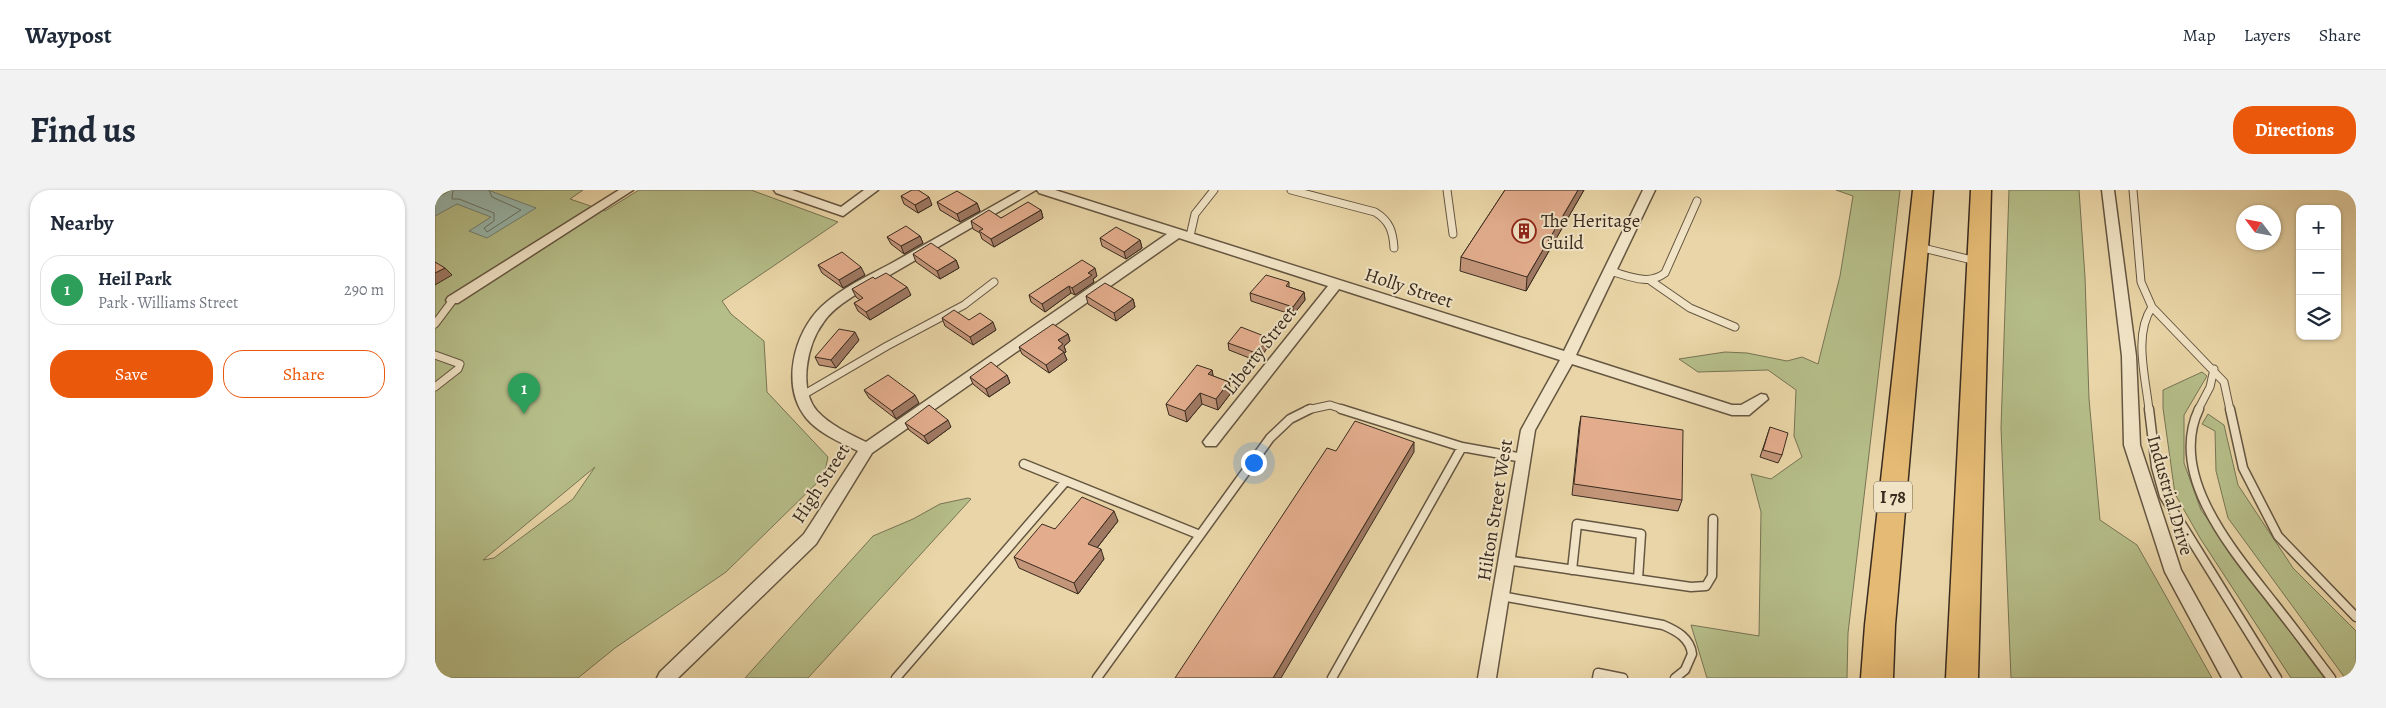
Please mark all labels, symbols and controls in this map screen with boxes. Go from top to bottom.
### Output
text: Waypost [25,19,112,51]
text: Map [2183,23,2216,47]
text: Layers [2244,23,2291,47]
text: Share [2319,23,2361,47]
text: Find us [30,106,136,154]
button: Directions [2233,106,2356,154]
north arrow [2236,205,2281,250]
map controls [2296,205,2341,340]
button: + [2296,205,2341,250]
place label: The Heritage Guild [1541,208,1640,256]
text: Nearby [50,209,113,237]
building icon: The Heritage Guild [1511,218,1537,244]
button: − [2296,250,2341,295]
street label: Holly Street [1361,261,1456,314]
text: Heil Park [98,266,172,292]
text: 1 [64,279,70,301]
text: 290 m [344,279,384,301]
text: Park · Williams Street [98,292,238,314]
button: layers [2296,295,2341,340]
street label: Liberty Street [1217,301,1303,400]
button: Save [50,350,213,398]
button: Share [223,350,385,398]
pin: 1 [508,373,540,414]
street label: Industrial Drive [2140,432,2200,558]
street label: Hilton Street West [1471,437,1519,583]
street label: High Street [786,439,856,528]
your location [1241,450,1267,476]
road number: I 78 [1874,482,1912,512]

